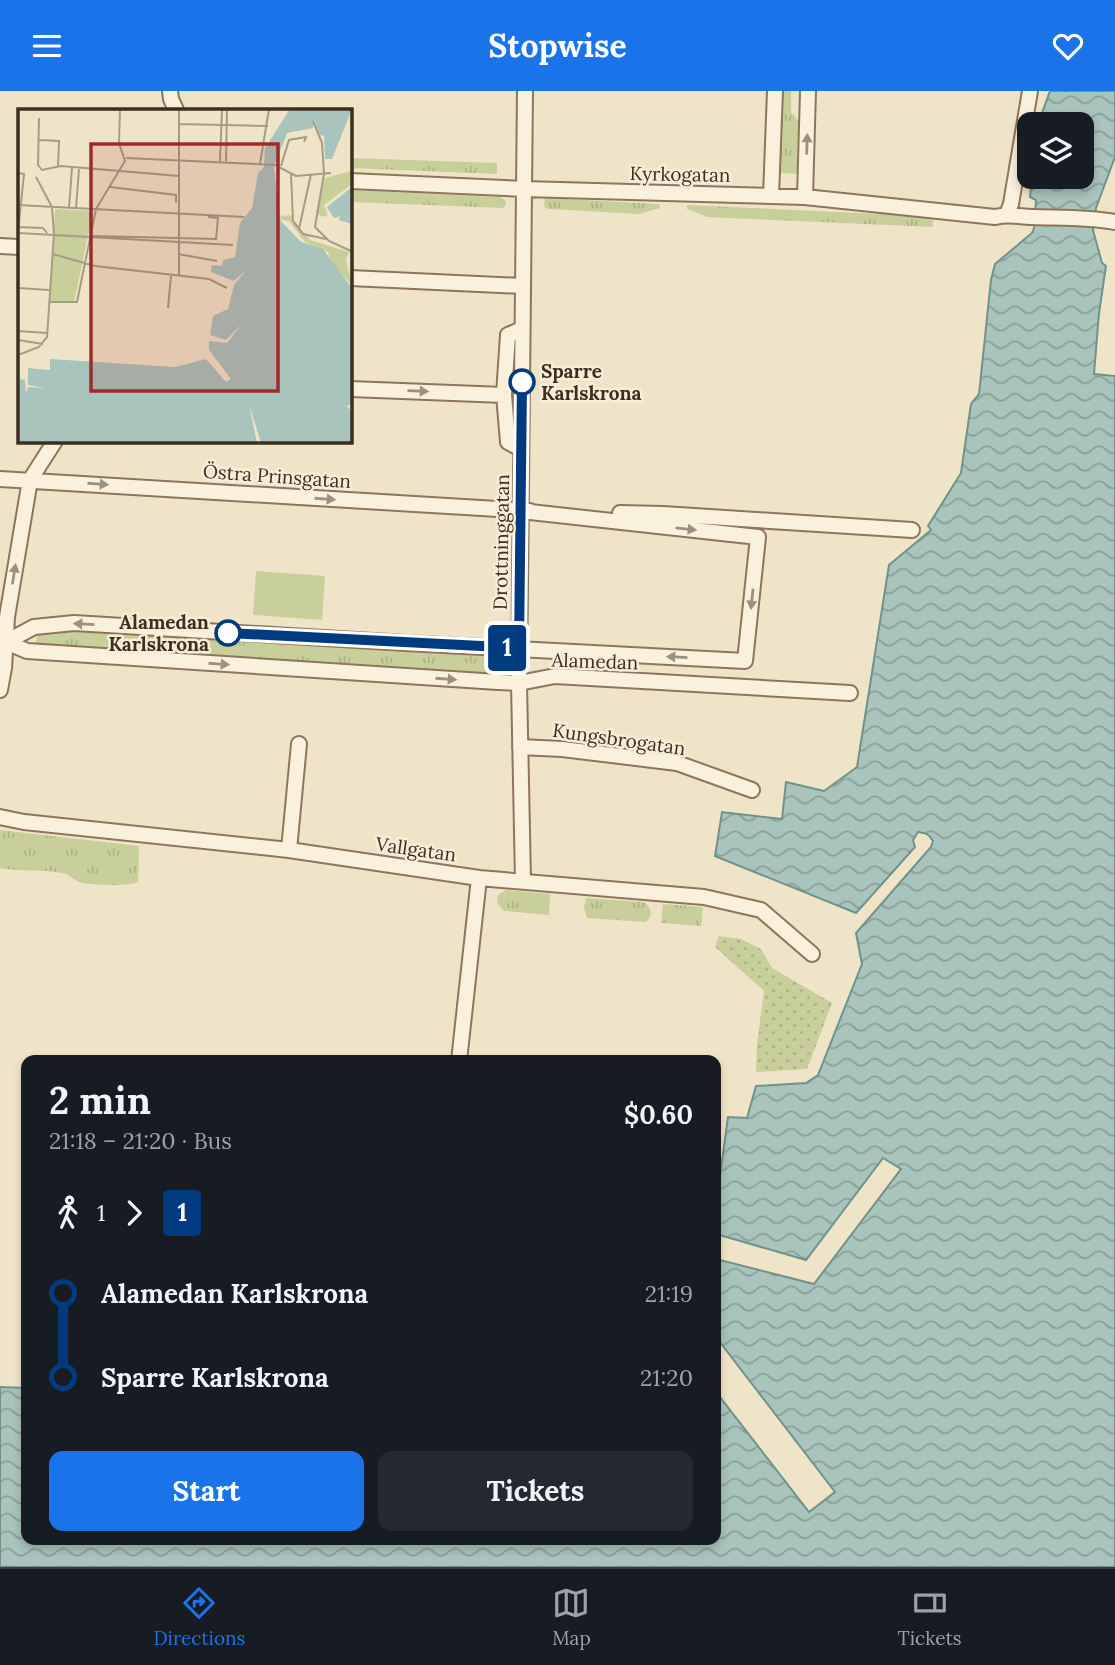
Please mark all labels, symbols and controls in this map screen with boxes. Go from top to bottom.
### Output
text: Stopwise [488,25,627,66]
icon: menu [28,27,66,65]
icon: heart [1049,27,1087,65]
inset map [18,109,352,443]
map controls [1017,112,1094,189]
button: layers [1017,112,1094,189]
one-way arrow [801,133,812,155]
street label: Kyrkogatan [629,161,731,187]
place label: Sparre Karlskrona [541,359,642,405]
marker: Sparre Karlskrona [509,369,535,395]
one-way arrow [407,386,429,397]
street label: Östra Prinsgatan [202,459,352,493]
street label: Drottninggatan [488,474,514,610]
one-way arrow [87,479,109,490]
one-way arrow [314,494,336,505]
one-way arrow [675,524,697,535]
one-way arrow [9,563,20,585]
one-way arrow [746,588,757,610]
place label: Alamedan Karlskrona [108,610,209,656]
one-way arrow [73,619,95,630]
marker: Alamedan Karlskrona [215,620,241,646]
line badge: 1 [484,625,530,671]
text: 1 [502,632,512,663]
street label: Alamedan [550,647,639,675]
one-way arrow [666,652,688,663]
one-way arrow [208,659,230,670]
one-way arrow [435,673,457,684]
street label: Kungsbrogatan [551,718,687,760]
street label: Vallgatan [373,831,458,867]
text: 2 min [49,1076,151,1124]
text: $0.60 [624,1098,693,1131]
text: 21:18 – 21:20 · Bus [49,1126,232,1155]
icon: walk [49,1194,87,1232]
icon: forward [115,1194,153,1232]
text: 1 [177,1197,187,1228]
text: 1 [97,1198,105,1227]
text: Alamedan Karlskrona [101,1277,368,1310]
text: 21:19 [645,1279,693,1308]
text: Sparre Karlskrona [101,1361,329,1394]
text: 21:20 [640,1363,693,1392]
button: Start [49,1451,364,1531]
button: Tickets [378,1451,693,1531]
tab: Directions [153,1584,245,1650]
tab: Map [552,1584,591,1650]
tab: Tickets [898,1584,962,1650]

